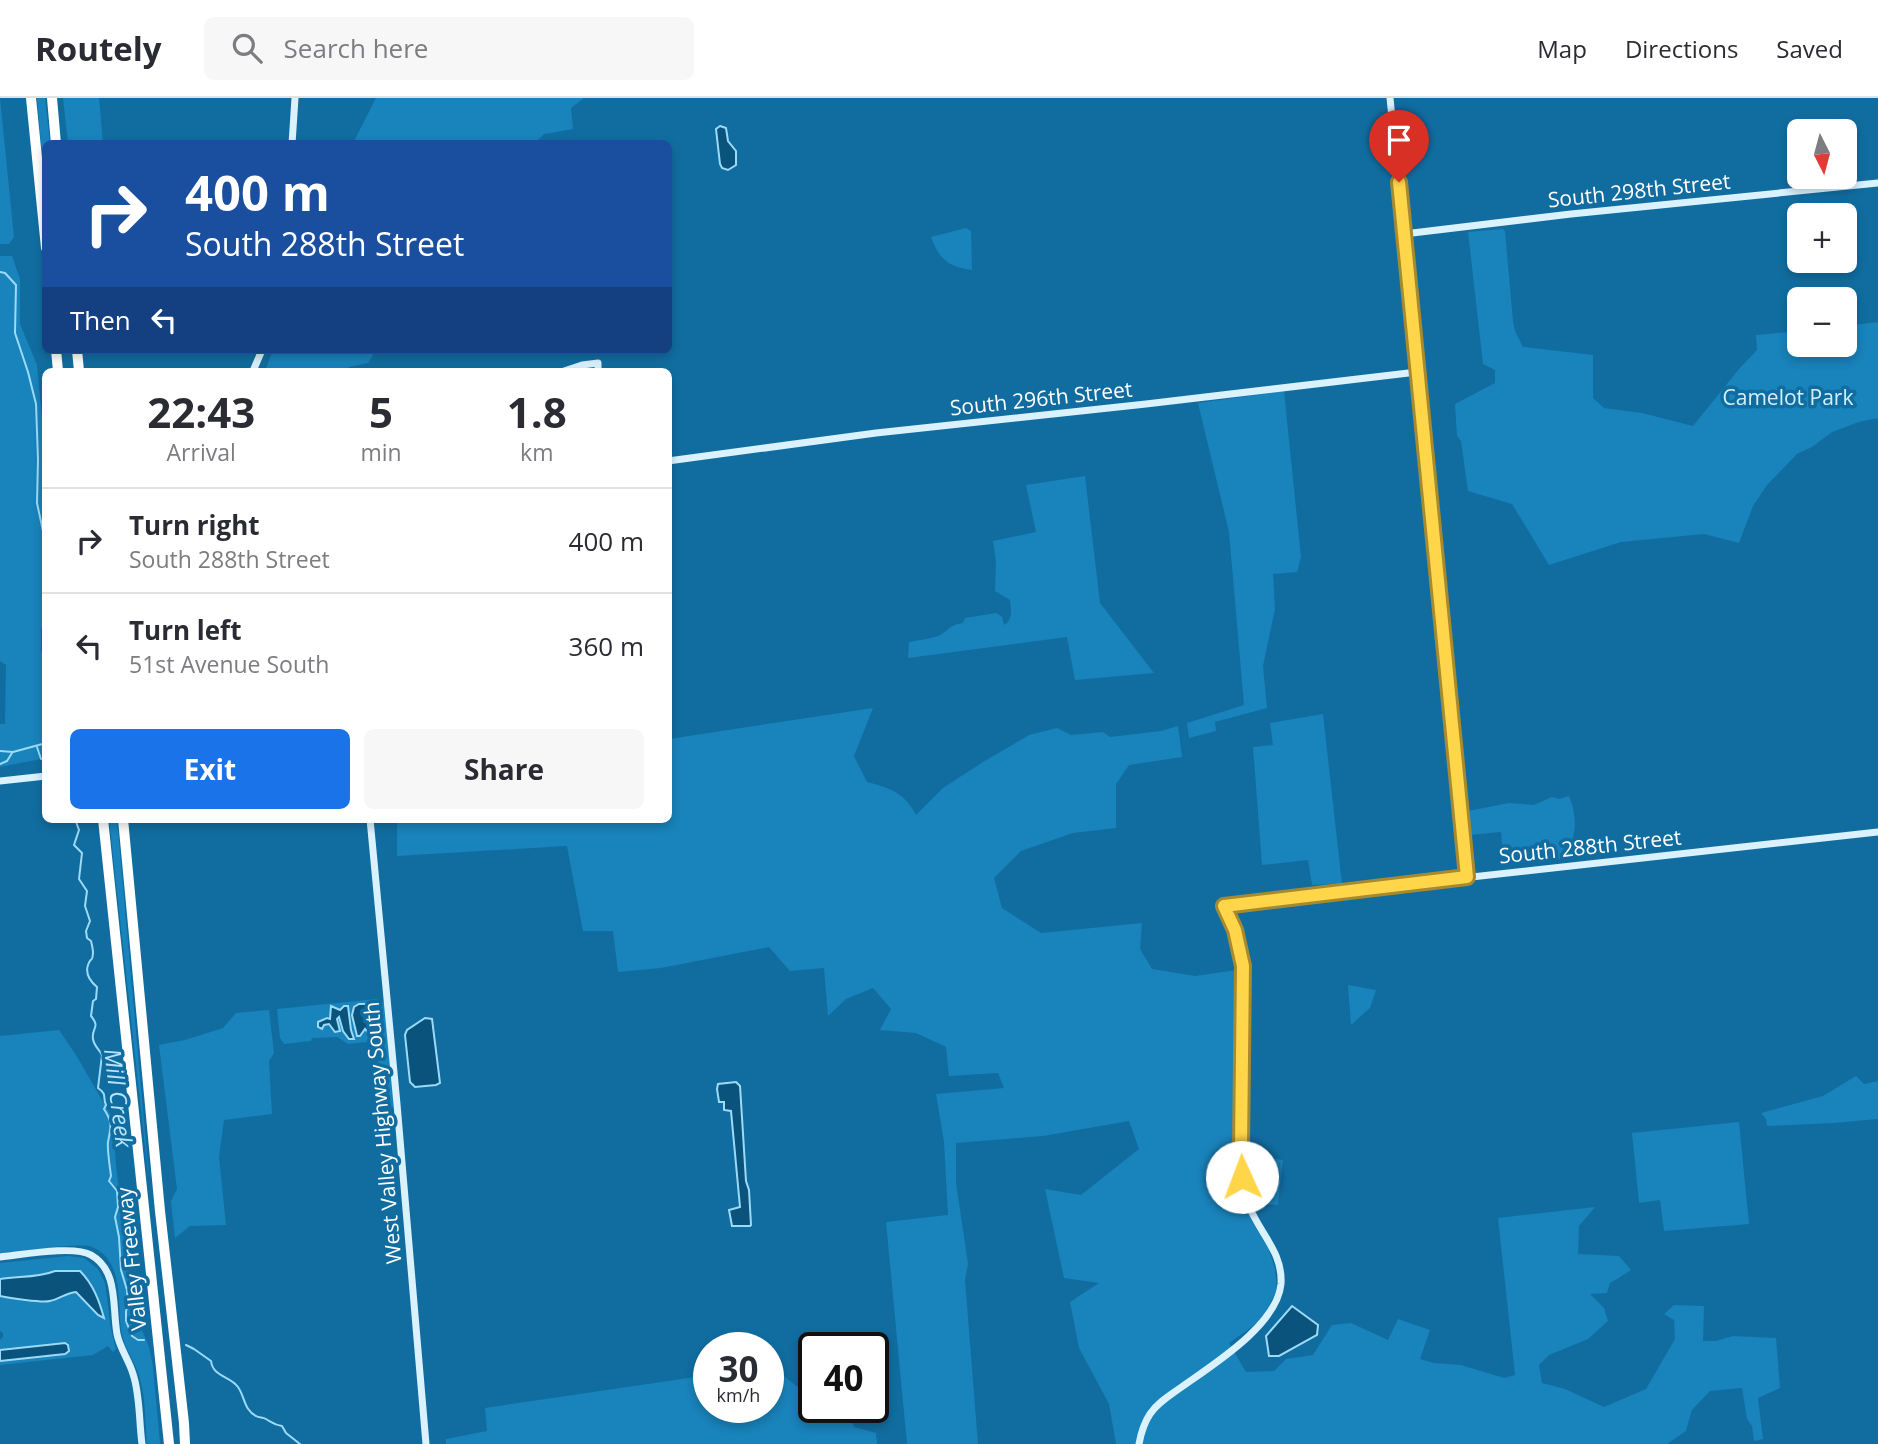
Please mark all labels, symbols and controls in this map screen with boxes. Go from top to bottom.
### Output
search box [204,17,694,80]
text: Routely [35,26,162,71]
icon: search [228,29,266,67]
text: Search here [284,30,428,66]
text: Map [1537,32,1587,65]
text: Directions [1625,32,1738,65]
text: Saved [1776,32,1843,65]
pin [1369,110,1429,182]
north arrow [1787,119,1857,189]
map controls [1787,119,1857,357]
icon: arrive [1380,121,1418,159]
text: 400 m [185,159,330,225]
street label: South 298th Street [1546,166,1732,214]
icon: right [70,168,161,259]
button: + [1787,203,1857,273]
text: South 288th Street [185,222,464,265]
button: − [1787,287,1857,357]
icon: left [145,301,183,339]
text: Then [70,302,131,338]
street label: South 296th Street [948,374,1134,422]
text: 22:43 [147,383,255,440]
text: 5 [369,383,393,440]
text: 1.8 [507,383,567,440]
park label: Camelot Park [1723,383,1853,411]
text: Arrival [167,436,236,468]
text: min [360,436,402,468]
text: km [520,436,553,468]
text: Turn right [129,507,260,543]
icon: right [70,522,108,560]
text: 400 m [569,523,644,559]
text: South 288th Street [129,543,330,575]
text: Turn left [129,612,241,648]
icon: left [70,627,108,665]
text: 360 m [569,628,644,664]
text: 51st Avenue South [129,648,329,680]
button: Exit [70,729,350,809]
button: Share [364,729,644,809]
street label: South 288th Street [1497,822,1683,870]
street label: West Valley Highway South [357,1001,407,1265]
water label: Mill Creek [97,1047,141,1150]
position arrow [1205,1140,1279,1214]
street label: Valley Freeway [109,1185,152,1332]
speed limit sign: 40 [798,1332,889,1423]
text: 30 [718,1345,759,1392]
text: km/h [717,1383,760,1407]

